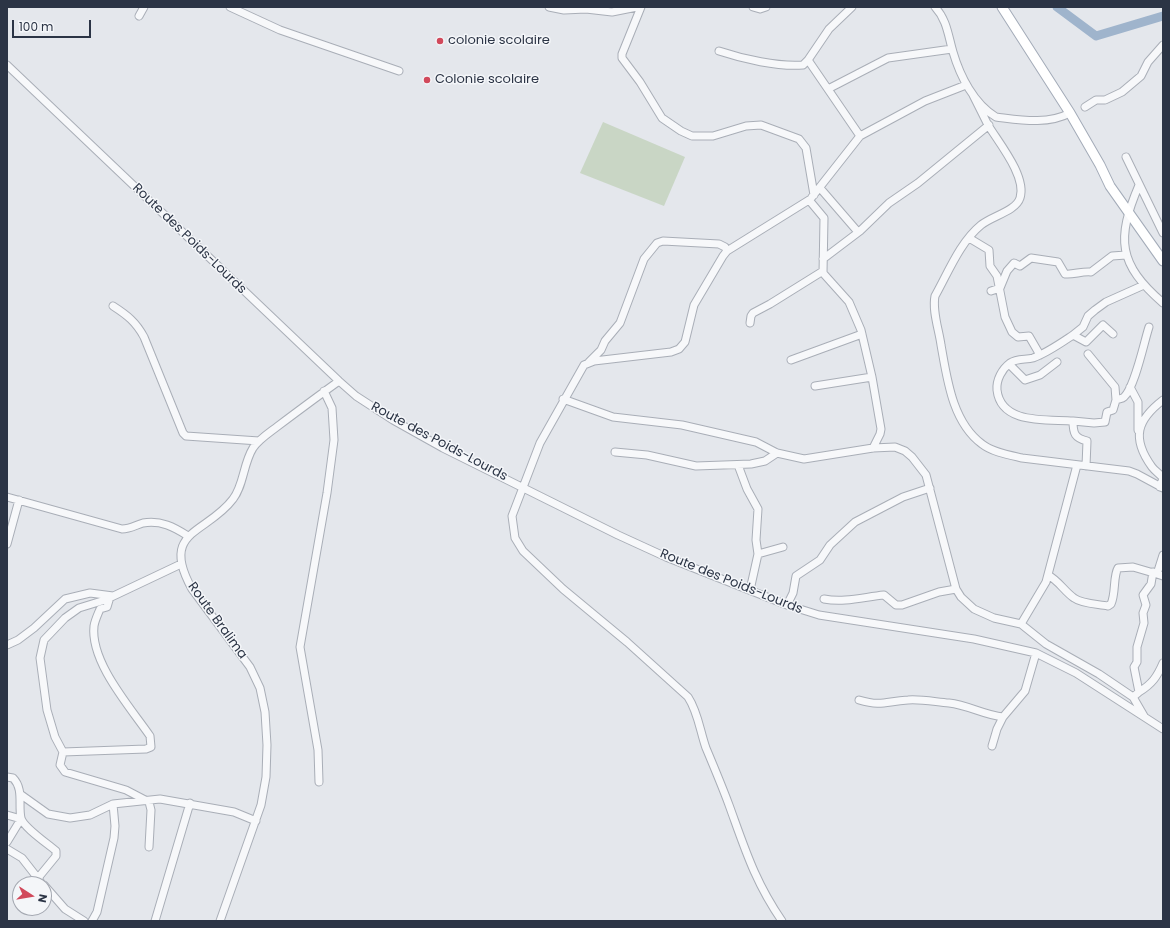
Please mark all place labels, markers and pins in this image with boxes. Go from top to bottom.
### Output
place label: colonie scolaire [448,33,550,49]
marker: colonie scolaire [435,36,445,46]
place label: Colonie scolaire [435,72,539,88]
marker: Colonie scolaire [422,75,432,85]

